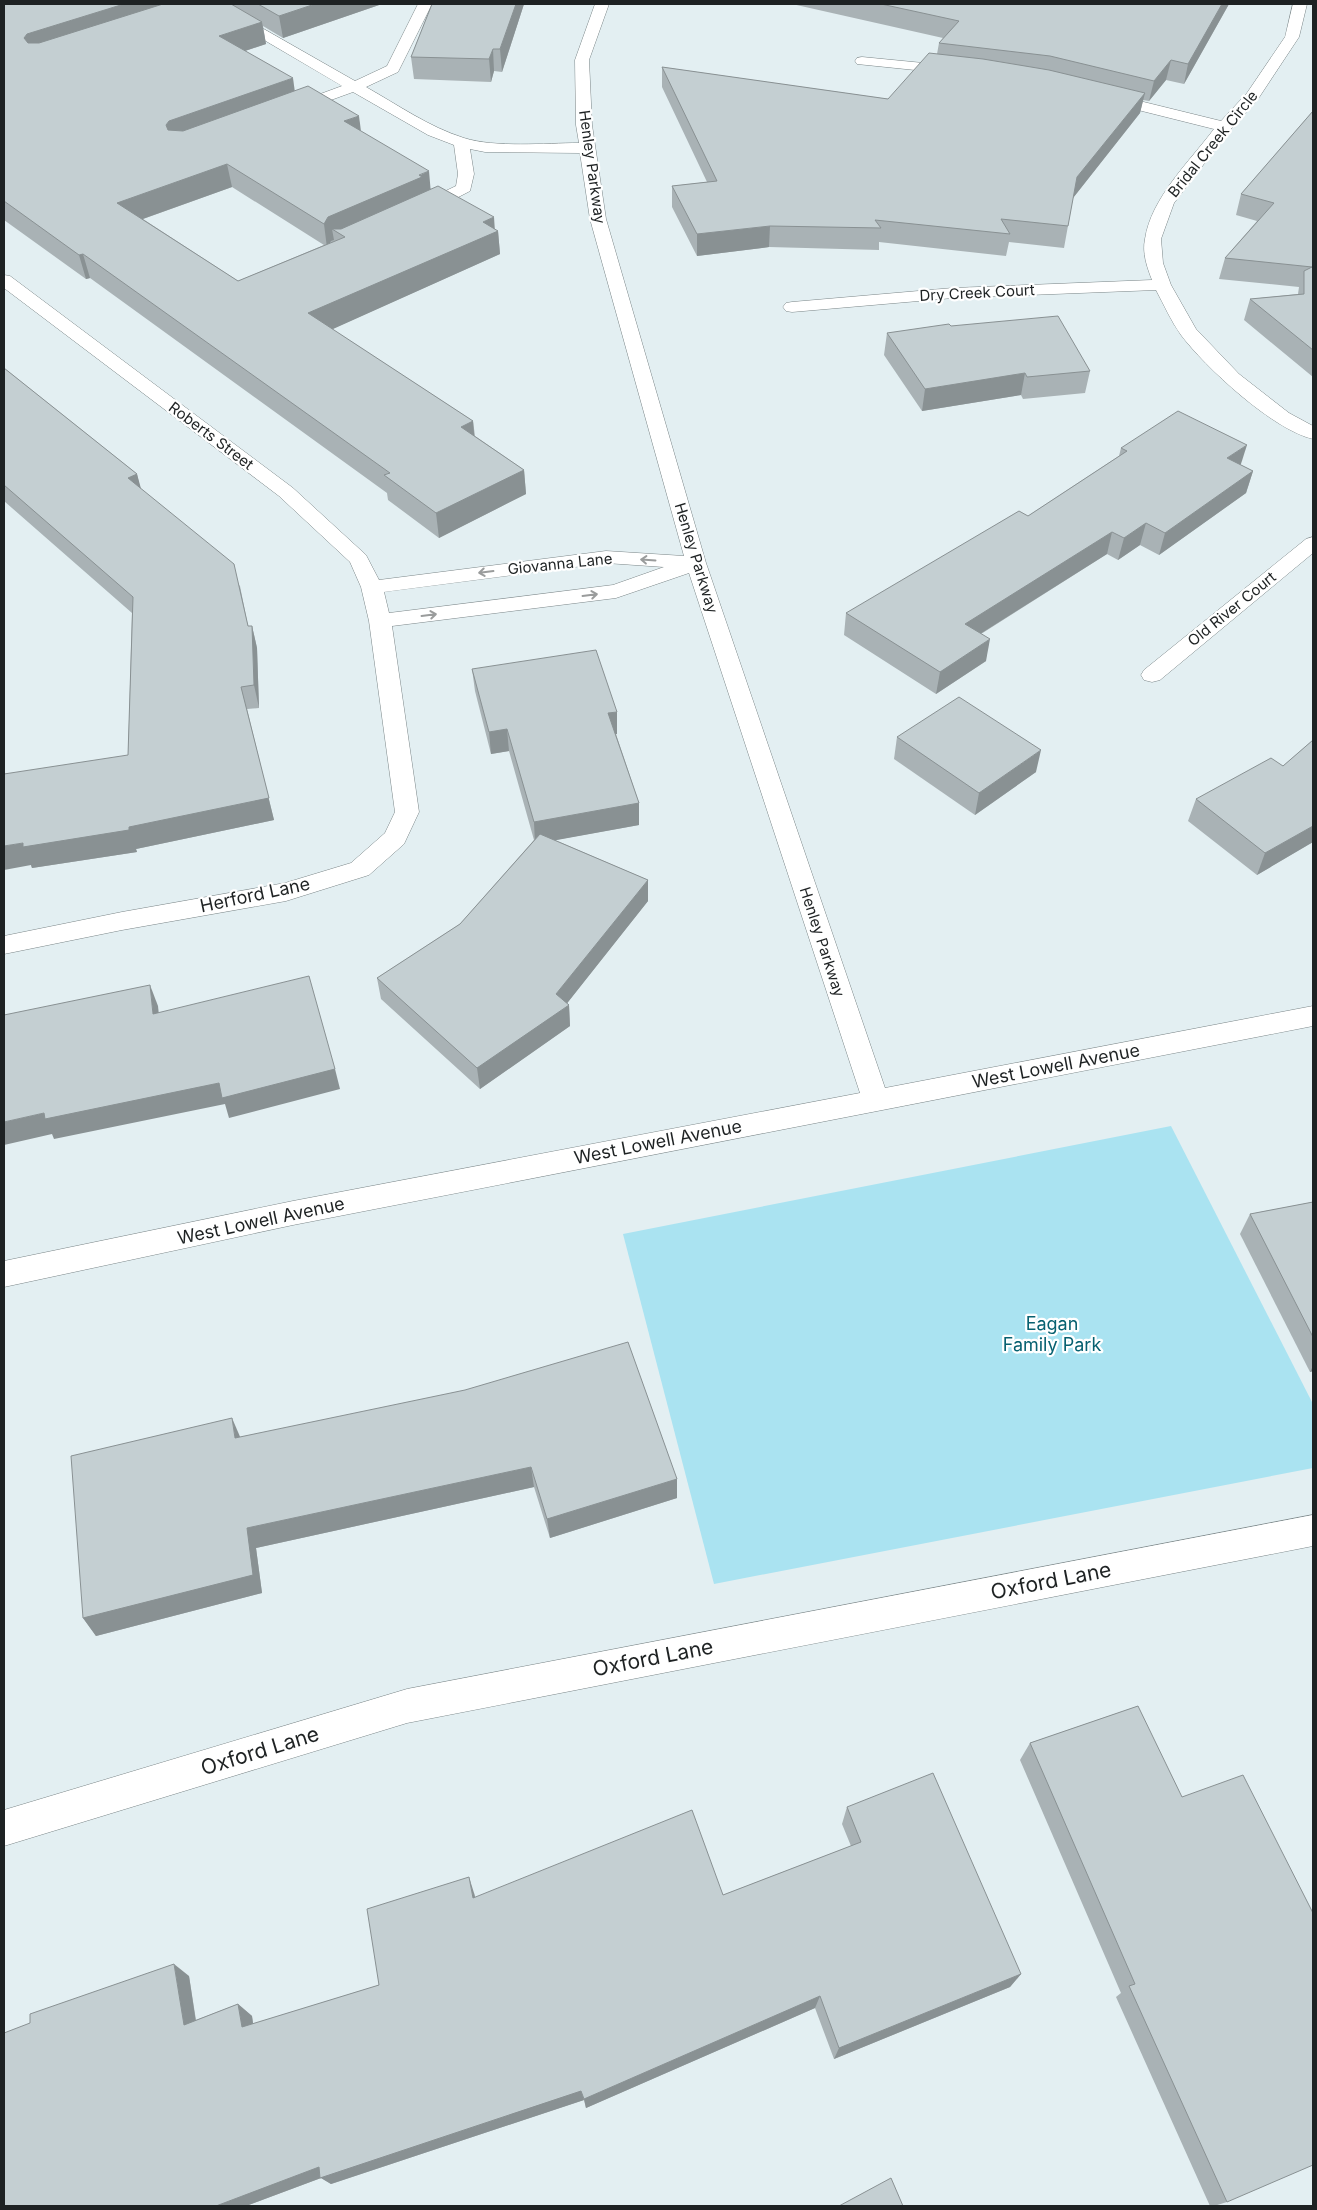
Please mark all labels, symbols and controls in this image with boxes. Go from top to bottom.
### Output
street label: Bridal Creek Circle [1164,86,1262,201]
street label: Henley Parkway [575,109,610,226]
street label: Dry Creek Court [919,280,1035,305]
street label: Roberts Street [165,397,258,474]
street label: Henley Parkway [671,500,722,616]
street label: Giovanna Lane [507,549,613,578]
one-way arrow [640,555,656,565]
one-way arrow [479,567,495,577]
street label: Old River Court [1184,567,1280,650]
one-way arrow [582,589,598,599]
one-way arrow [420,610,436,620]
street label: Herford Lane [198,873,312,916]
street label: Henley Parkway [796,884,849,1000]
street label: West Lowell Avenue [970,1039,1142,1092]
street label: West Lowell Avenue [572,1115,744,1168]
street label: West Lowell Avenue [175,1193,346,1248]
park label: Eagan Family Park [1003,1313,1101,1355]
street label: Oxford Lane [988,1557,1113,1604]
street label: Oxford Lane [590,1634,715,1681]
street label: Oxford Lane [198,1721,322,1780]

